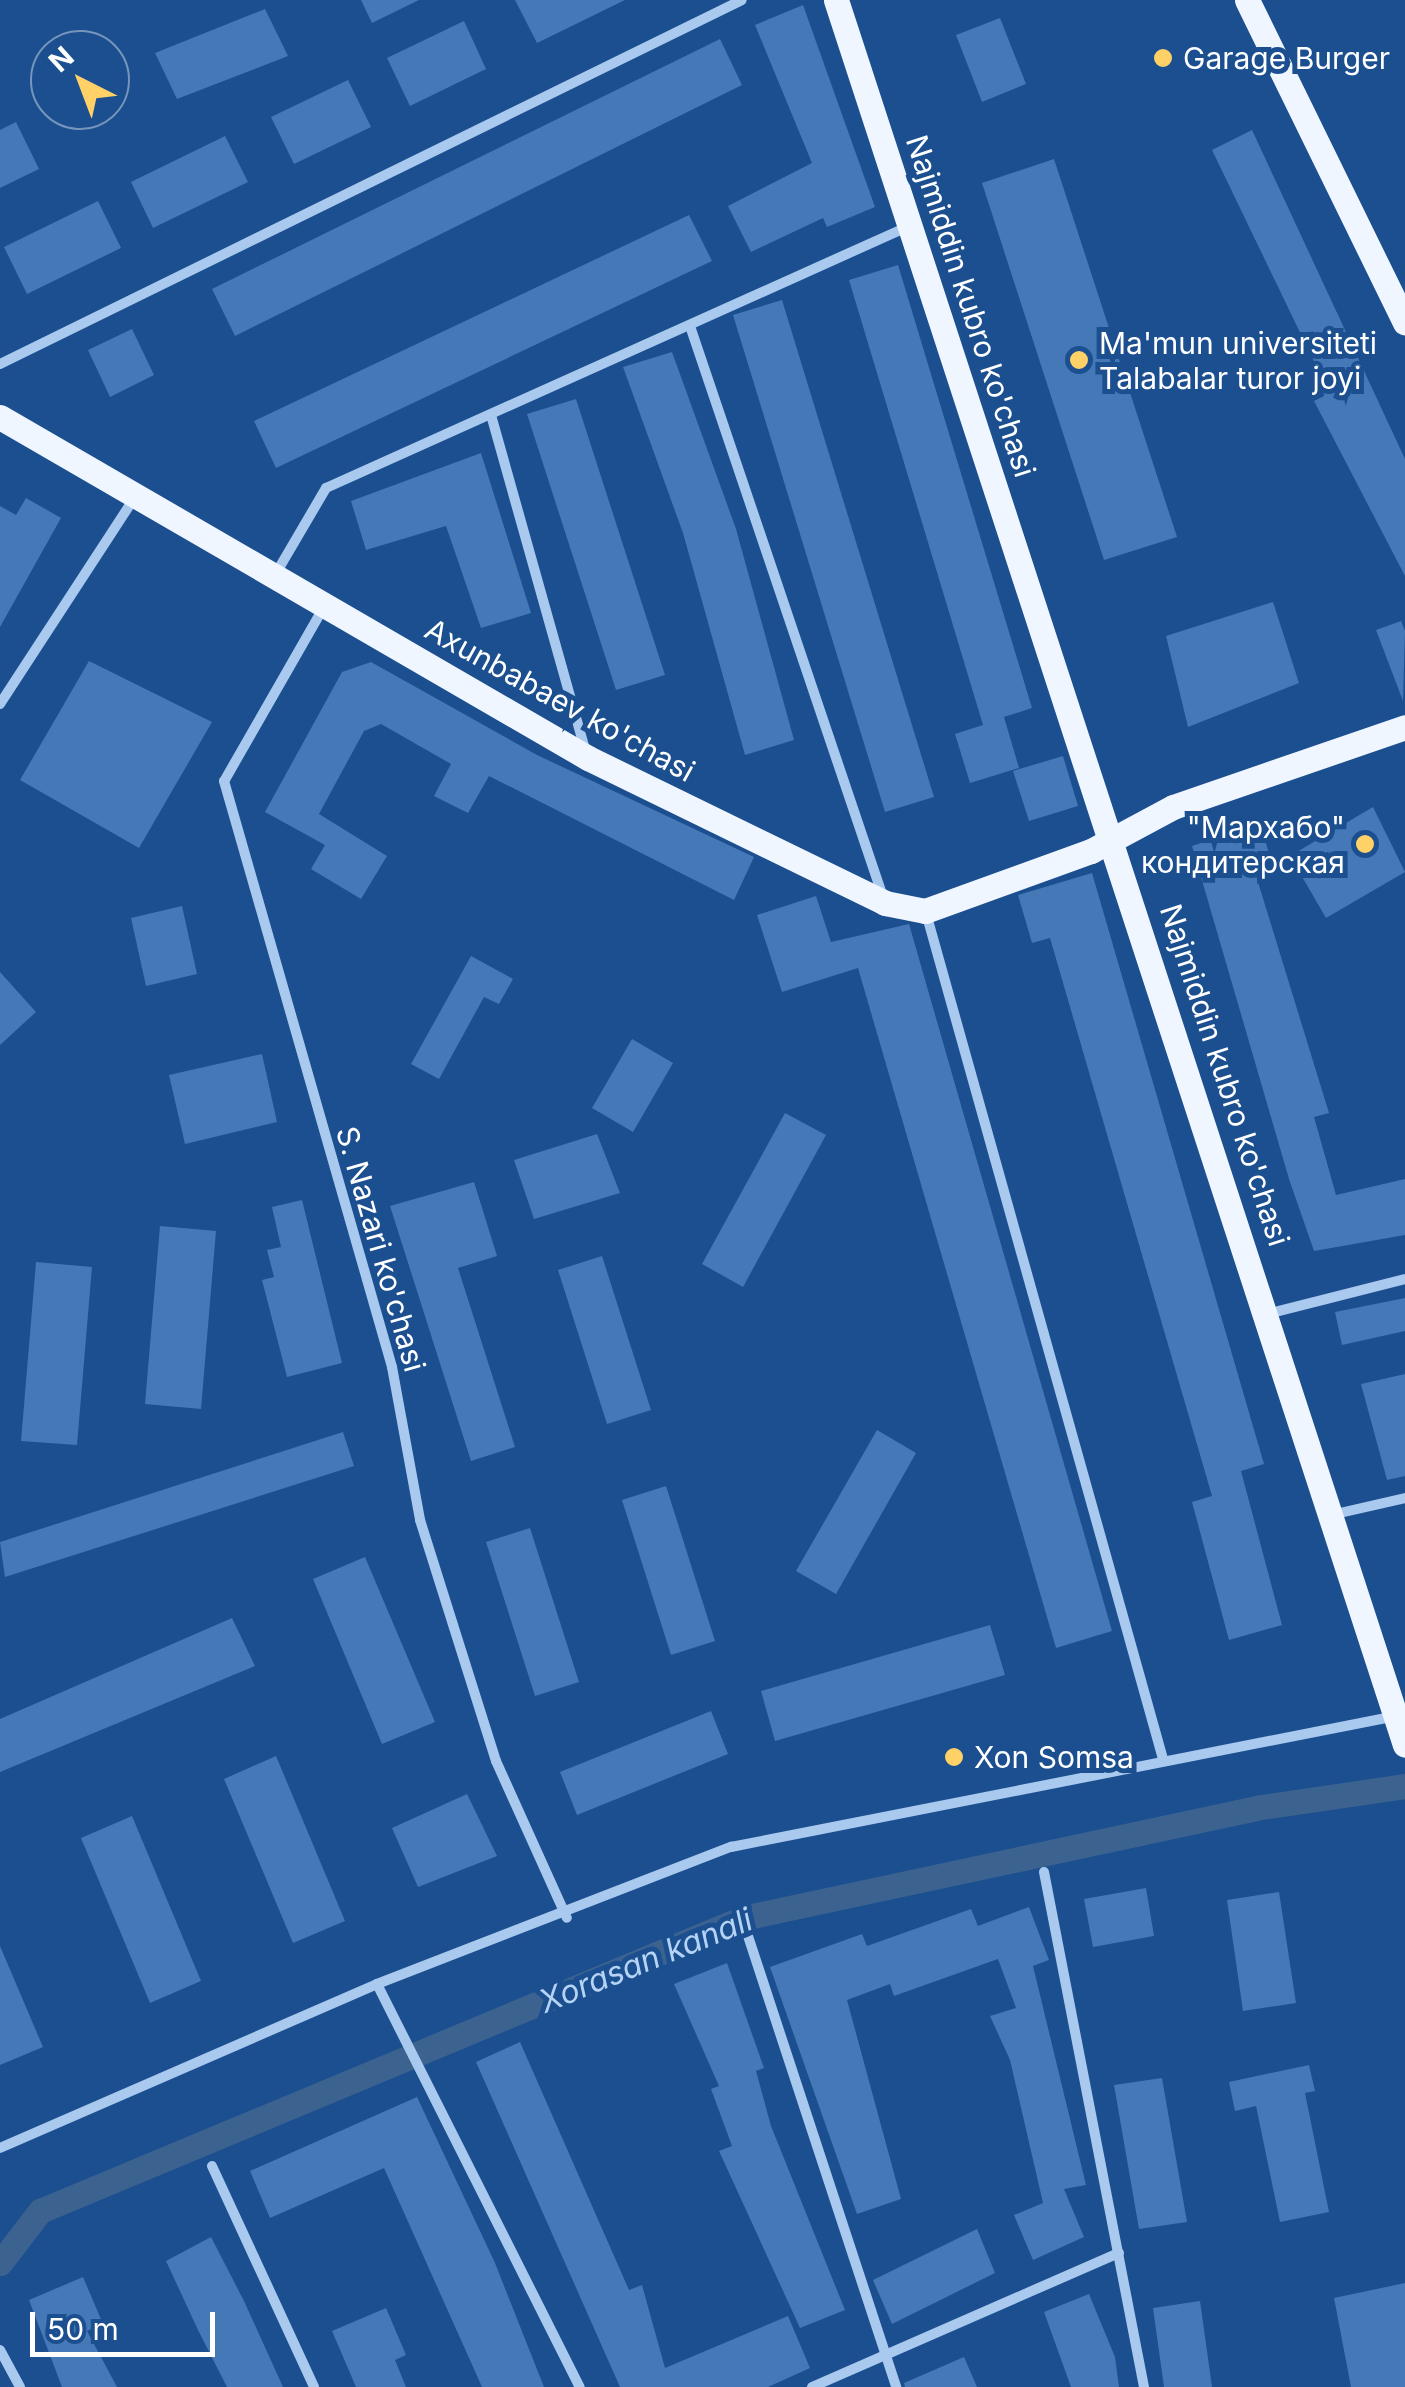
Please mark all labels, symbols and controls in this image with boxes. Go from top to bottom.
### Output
north arrow [30,30,130,130]
text: N [42,39,81,79]
place label: Garage Burger [1183,40,1390,76]
marker: Garage Burger [1152,47,1174,69]
street label: Najmiddin kubro ko'chasi [899,131,1043,481]
place label: Ma'mun universiteti Talabalar turor joyi [1099,325,1377,396]
marker: Ma'mun universiteti Talabalar turor joyi [1068,349,1090,371]
street label: Axunbabaev ko'chasi [419,611,701,789]
place label: "Мархабо" кондитерская [1141,809,1345,880]
marker: "Мархабо" кондитерская [1354,833,1376,855]
street label: Najmiddin kubro ko'chasi [1153,900,1297,1250]
street label: S. Nazari ko'chasi [329,1122,433,1376]
place label: Xon Somsa [974,1739,1134,1775]
marker: Xon Somsa [943,1746,965,1768]
water label: Xorasan kanali [534,1901,758,2021]
scale bar [35,2292,220,2354]
text: 50 m [47,2311,119,2347]

